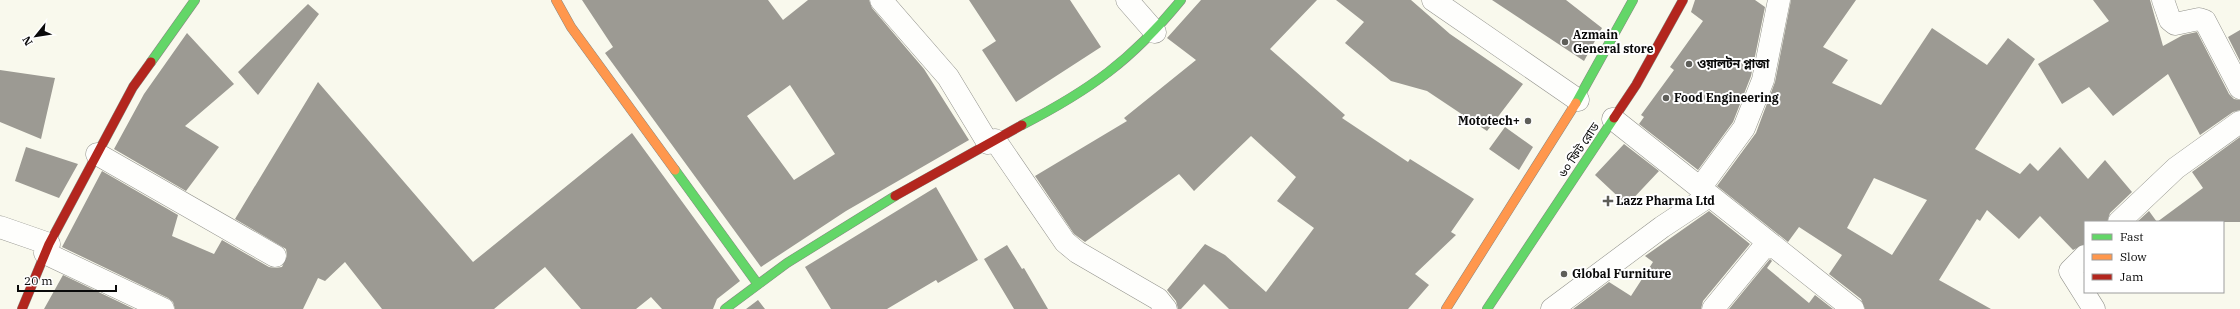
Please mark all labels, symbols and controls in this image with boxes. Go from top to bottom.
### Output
north arrow [16,16,56,56]
place label: Azmain General store [1573,27,1654,56]
text: N [19,33,36,48]
marker: Azmain General store [1560,37,1570,47]
place label: ওয়ালটন প্লাজা [1697,56,1770,71]
marker: ওয়ালটন প্লাজা [1684,59,1694,69]
place label: Food Engineering [1674,90,1779,105]
marker: Food Engineering [1661,93,1671,103]
place label: Mototech+ [1458,113,1520,128]
marker: Mototech+ [1523,116,1533,126]
street label: ৬০ ফিট রোড [1555,119,1603,180]
place label: Lazz Pharma Ltd [1616,193,1715,208]
marker: Lazz Pharma Ltd [1603,196,1613,206]
legend [2084,221,2224,293]
text: Fast [2120,229,2144,244]
text: Slow [2120,249,2147,264]
place label: Global Furniture [1572,266,1672,281]
scale bar [18,267,116,293]
marker: Global Furniture [1559,269,1569,279]
text: Jam [2120,269,2144,284]
text: 20 m [24,273,53,288]

